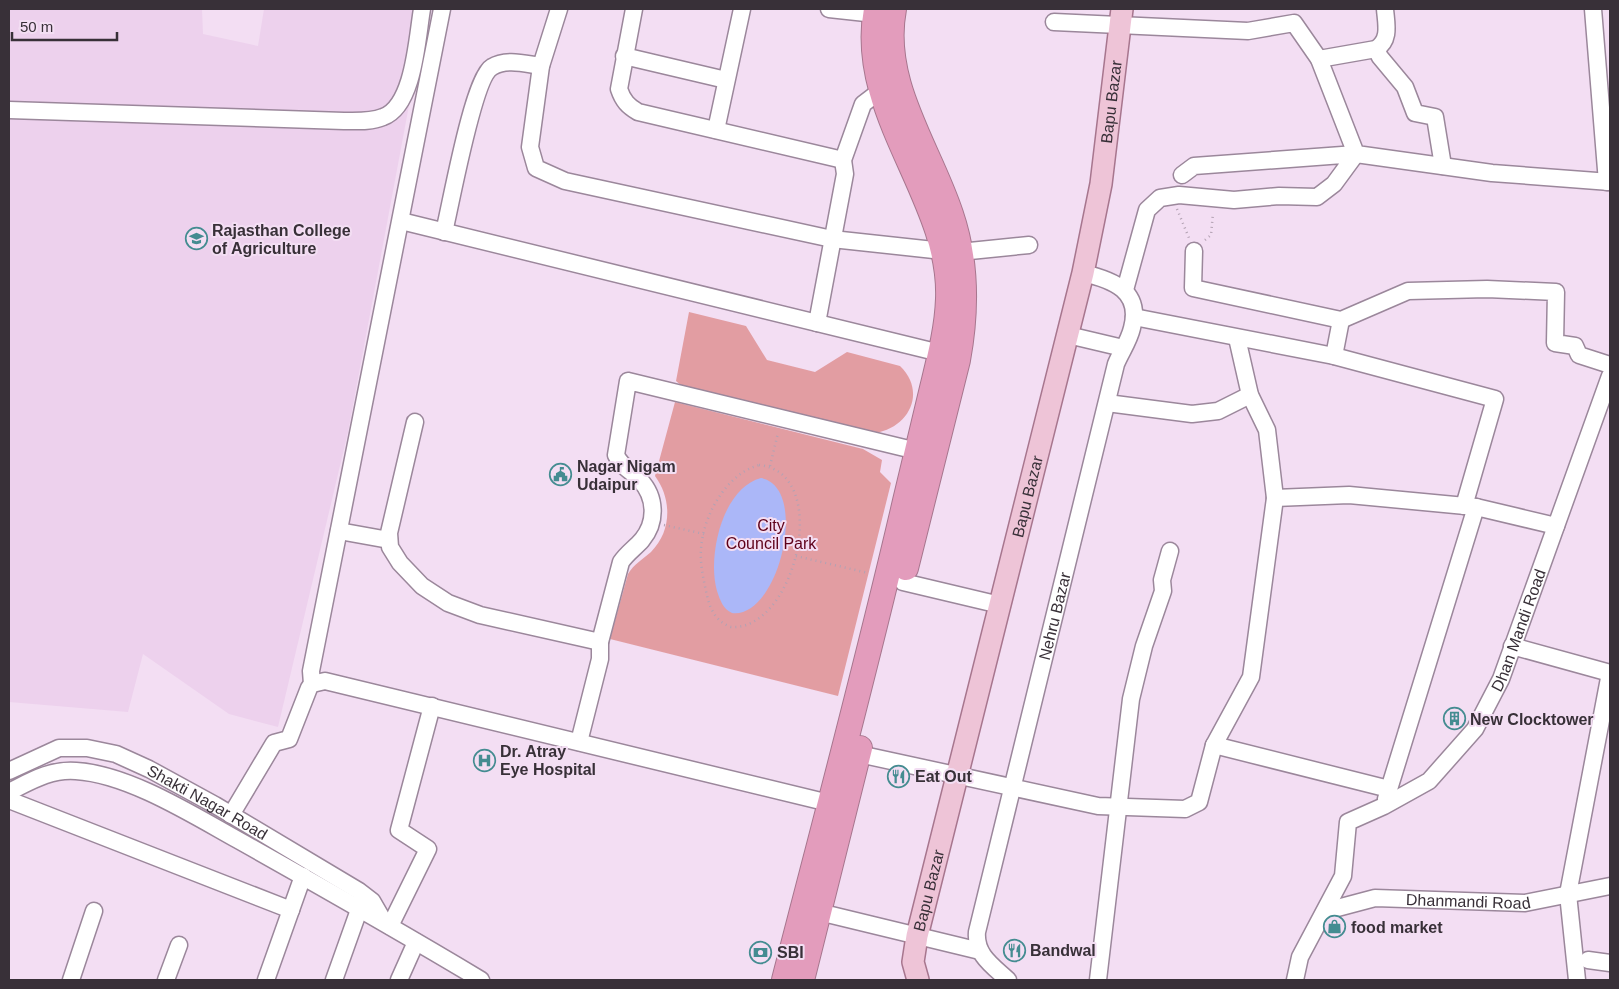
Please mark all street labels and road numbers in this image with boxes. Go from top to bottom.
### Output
street label: Bapu Bazar [1097,59,1124,144]
street label: Bapu Bazar [1009,453,1046,539]
street label: Dhan Mandi Road [1488,567,1548,694]
street label: Nehru Bazar [1035,570,1073,662]
street label: Shakti Nagar Road [144,761,271,843]
street label: Bapu Bazar [910,847,947,933]
street label: Dhanmandi Road [1406,891,1532,912]

